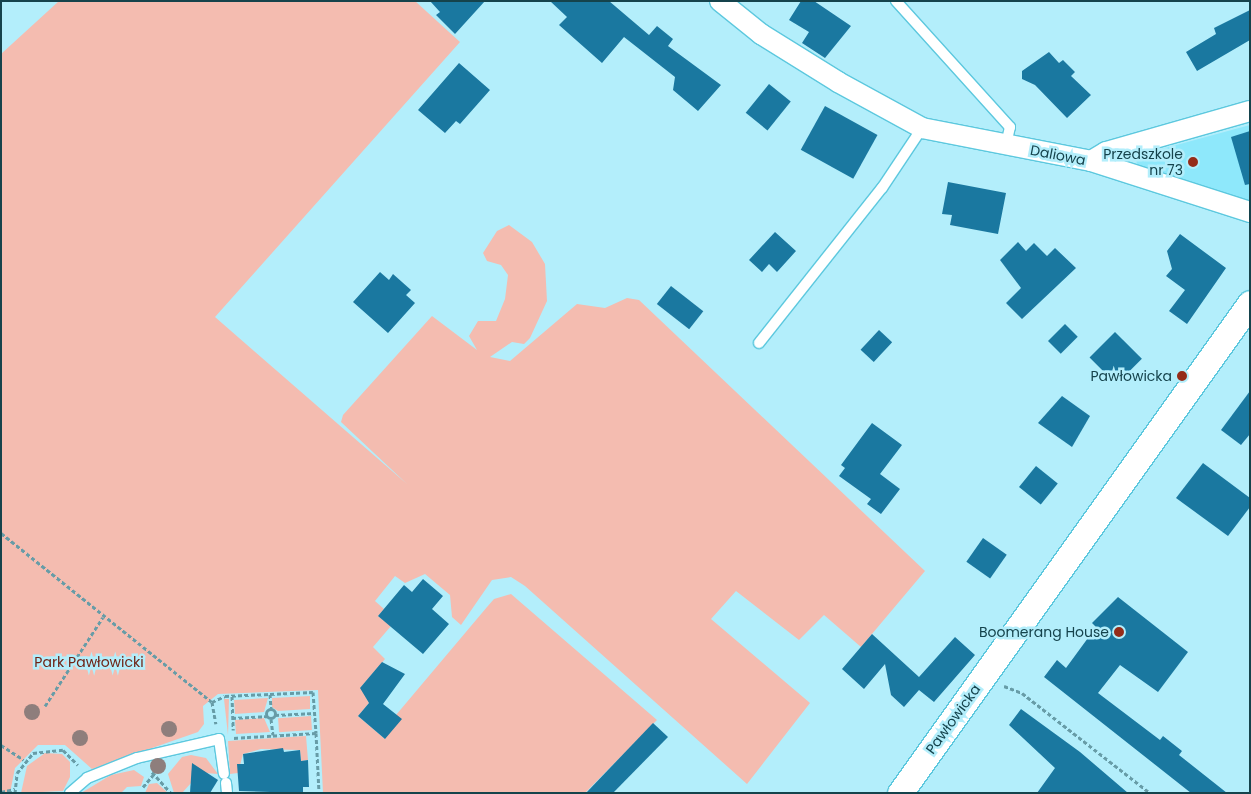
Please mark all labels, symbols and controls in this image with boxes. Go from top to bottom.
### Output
street label: Daliowa [1029,141,1087,169]
place label: Przedszkole nr 73 [1103,146,1183,178]
marker: Przedszkole nr 73 [1187,156,1199,168]
place label: Pawłowicka [1090,368,1172,384]
marker: Pawłowicka [1176,370,1188,382]
place label: Boomerang House [979,624,1109,640]
marker: Boomerang House [1113,626,1125,638]
park label: Park Pawłowicki [34,654,144,670]
street label: Pawłowicka [922,681,984,757]

